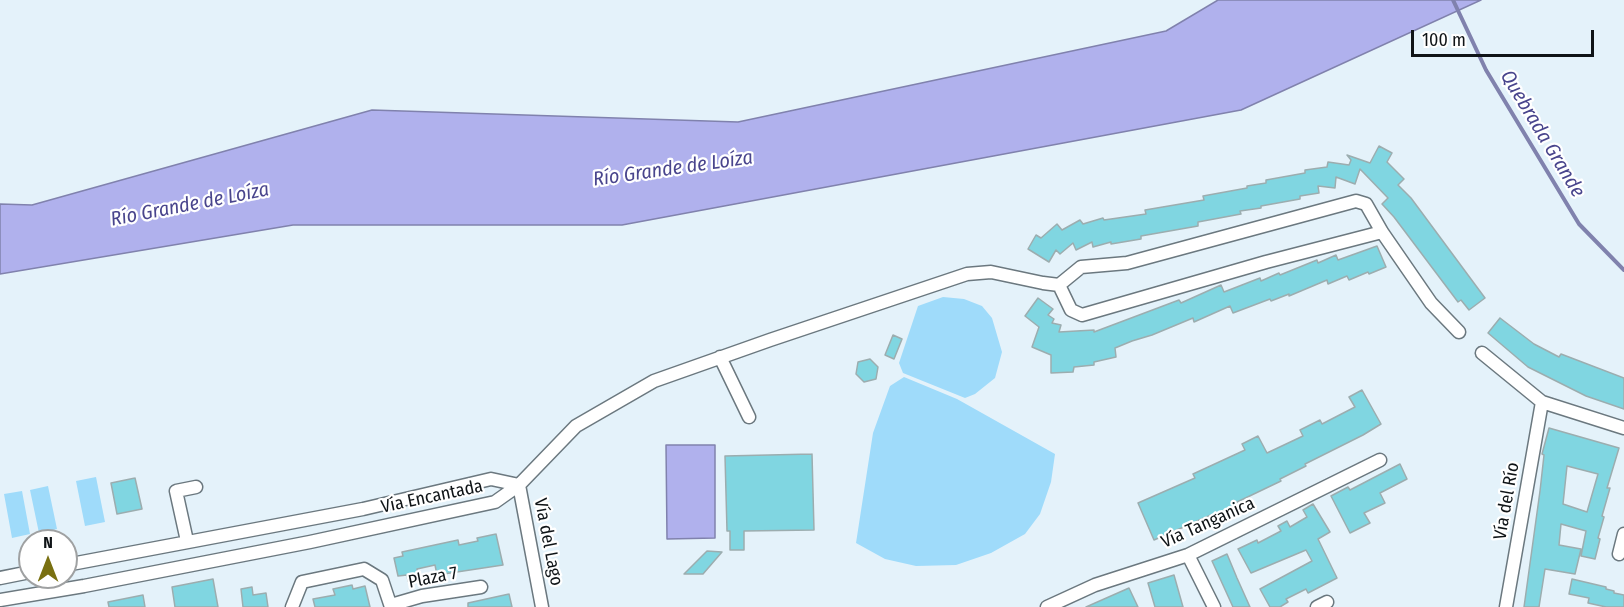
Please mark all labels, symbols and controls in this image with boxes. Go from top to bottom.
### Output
scale bar [1414,18,1597,56]
text: 100 m [1422,29,1466,51]
water label: Quebrada Grande [1495,66,1589,202]
water label: Río Grande de Loíza [592,146,754,192]
water label: Río Grande de Loíza [109,178,271,232]
street label: Vía del Río [1490,461,1524,541]
street label: Vía Encantada [379,476,485,518]
street label: Vía Tanganica [1158,493,1258,553]
street label: Vía del Lago [529,496,567,588]
north arrow [18,529,78,589]
text: N [43,533,53,552]
street label: Plaza 7 [406,563,460,593]

